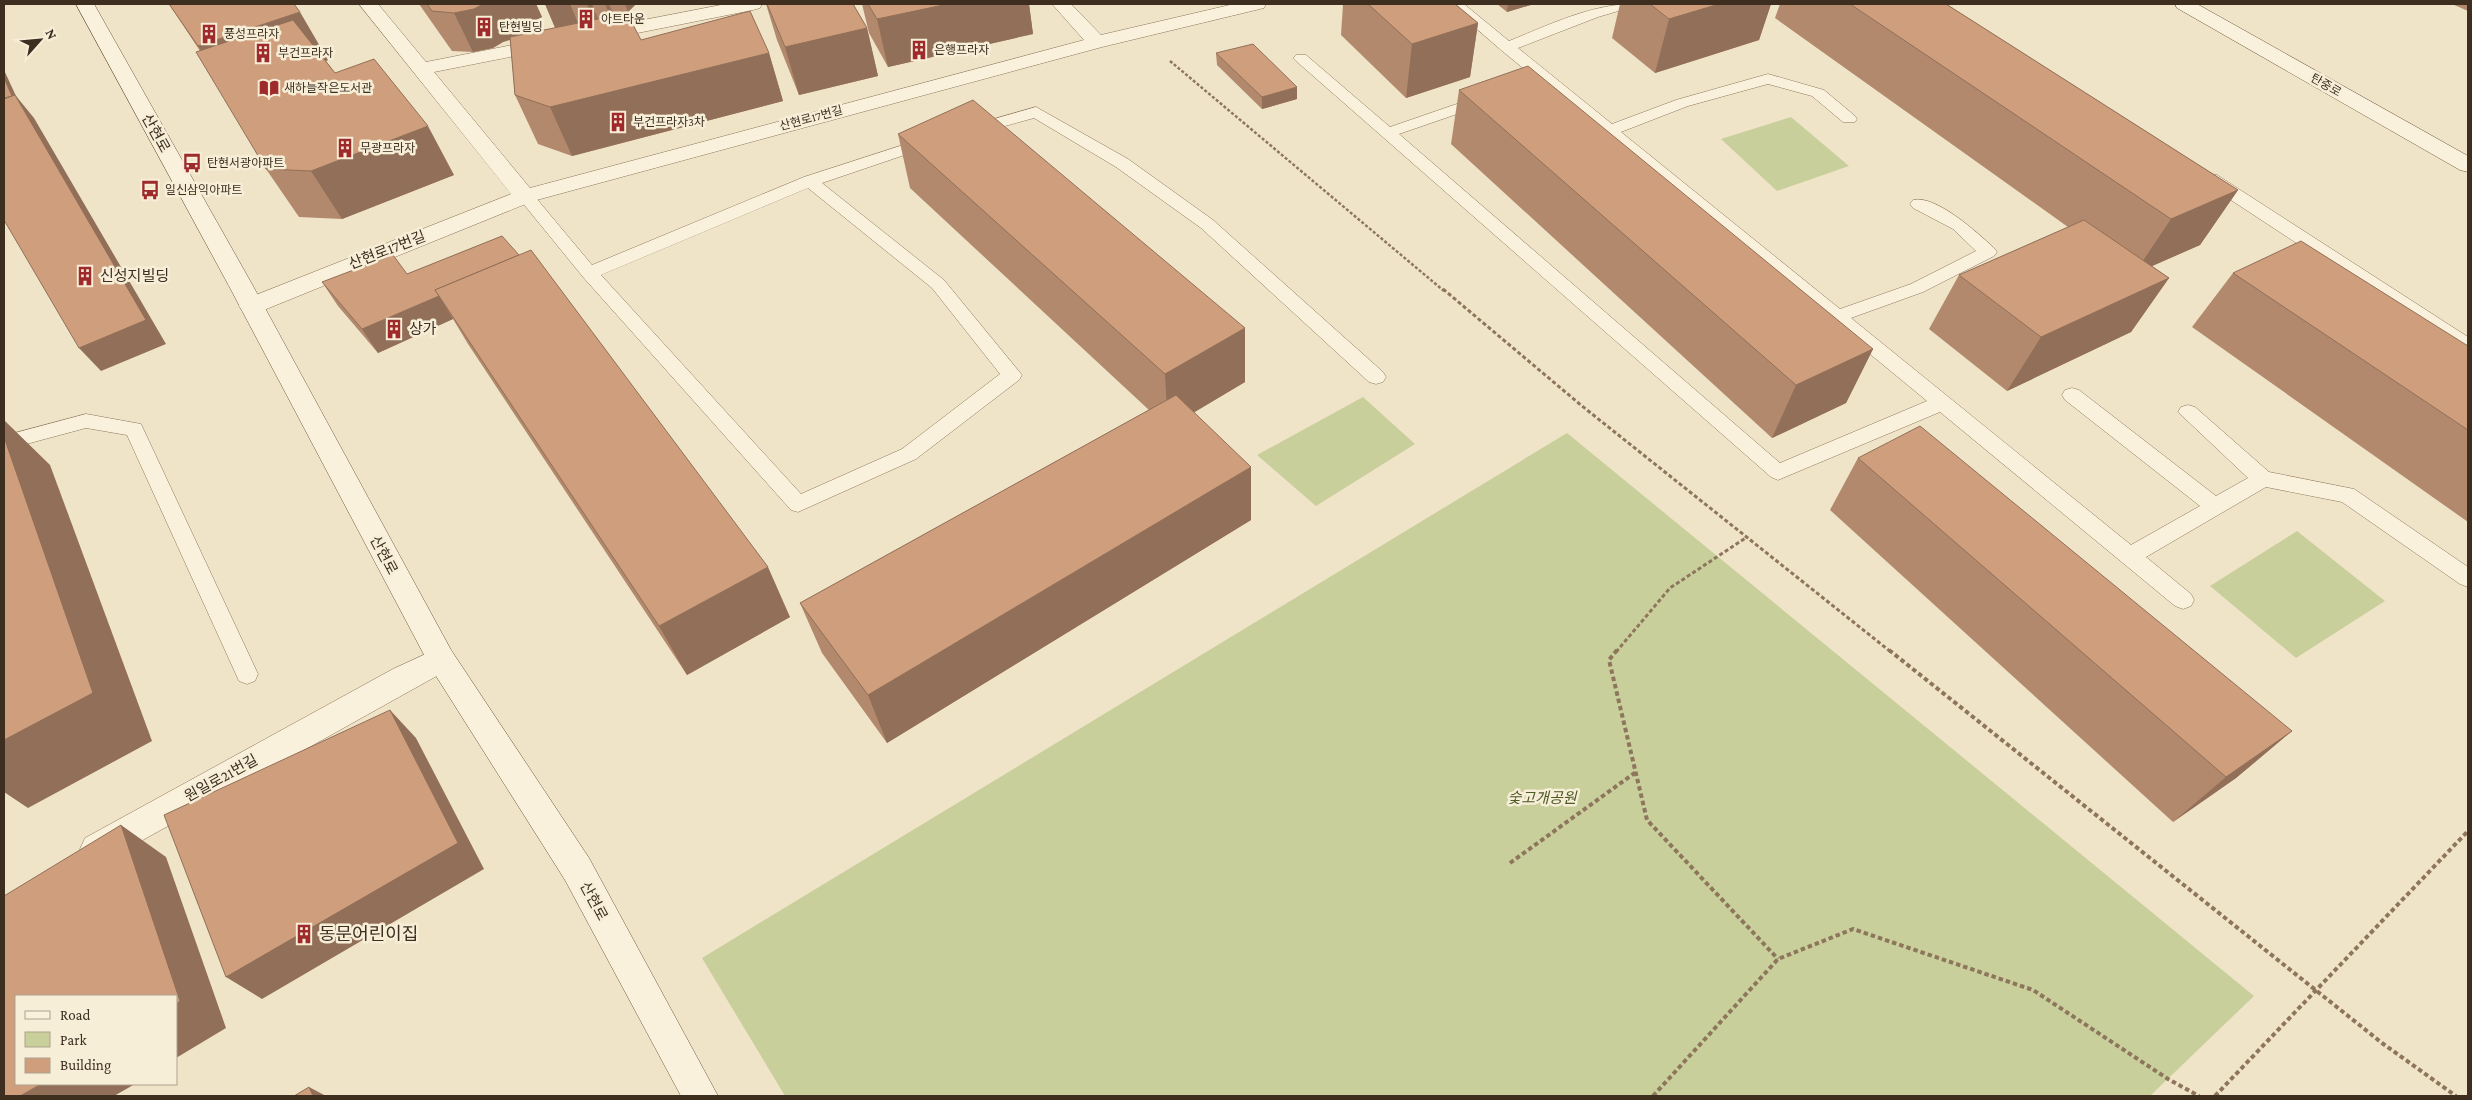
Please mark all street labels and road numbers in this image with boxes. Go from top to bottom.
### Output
street label: 탄중로 [2308,71,2344,99]
street label: 산현로17번길 [778,103,844,133]
street label: 산현로 [139,111,174,155]
street label: 산현로17번길 [346,227,428,272]
street label: 산현로 [367,532,402,577]
street label: 원일로21번길 [182,751,260,805]
street label: 산현로 [577,878,612,923]

